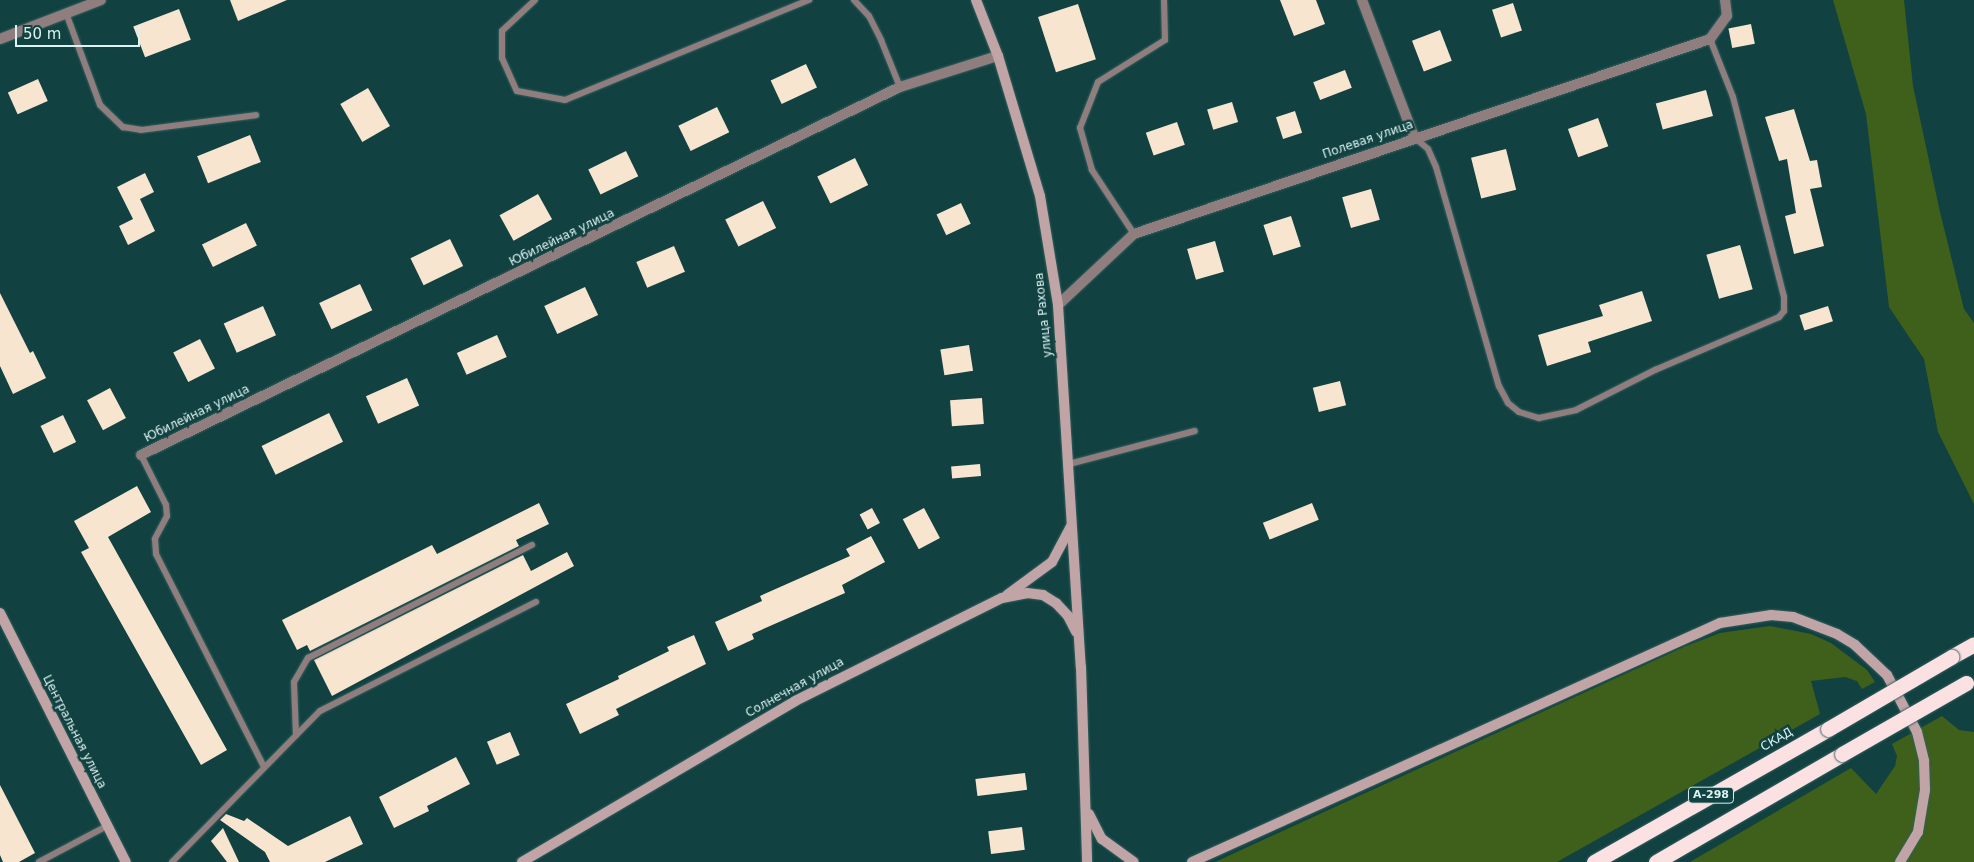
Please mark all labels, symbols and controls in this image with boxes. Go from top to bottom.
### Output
scale bar [18,15,142,47]
text: 50 m [23,25,61,43]
street label: Полевая улица [1321,118,1415,162]
street label: Юбилейная улица [507,206,617,270]
street label: улица Рахова [1032,272,1056,358]
street label: Юбилейная улица [142,382,252,446]
street label: Солнечная улица [743,655,847,721]
street label: Центральная улица [39,673,109,791]
street label: СКАД [1758,725,1796,755]
road number: А-298 [1687,786,1735,804]

